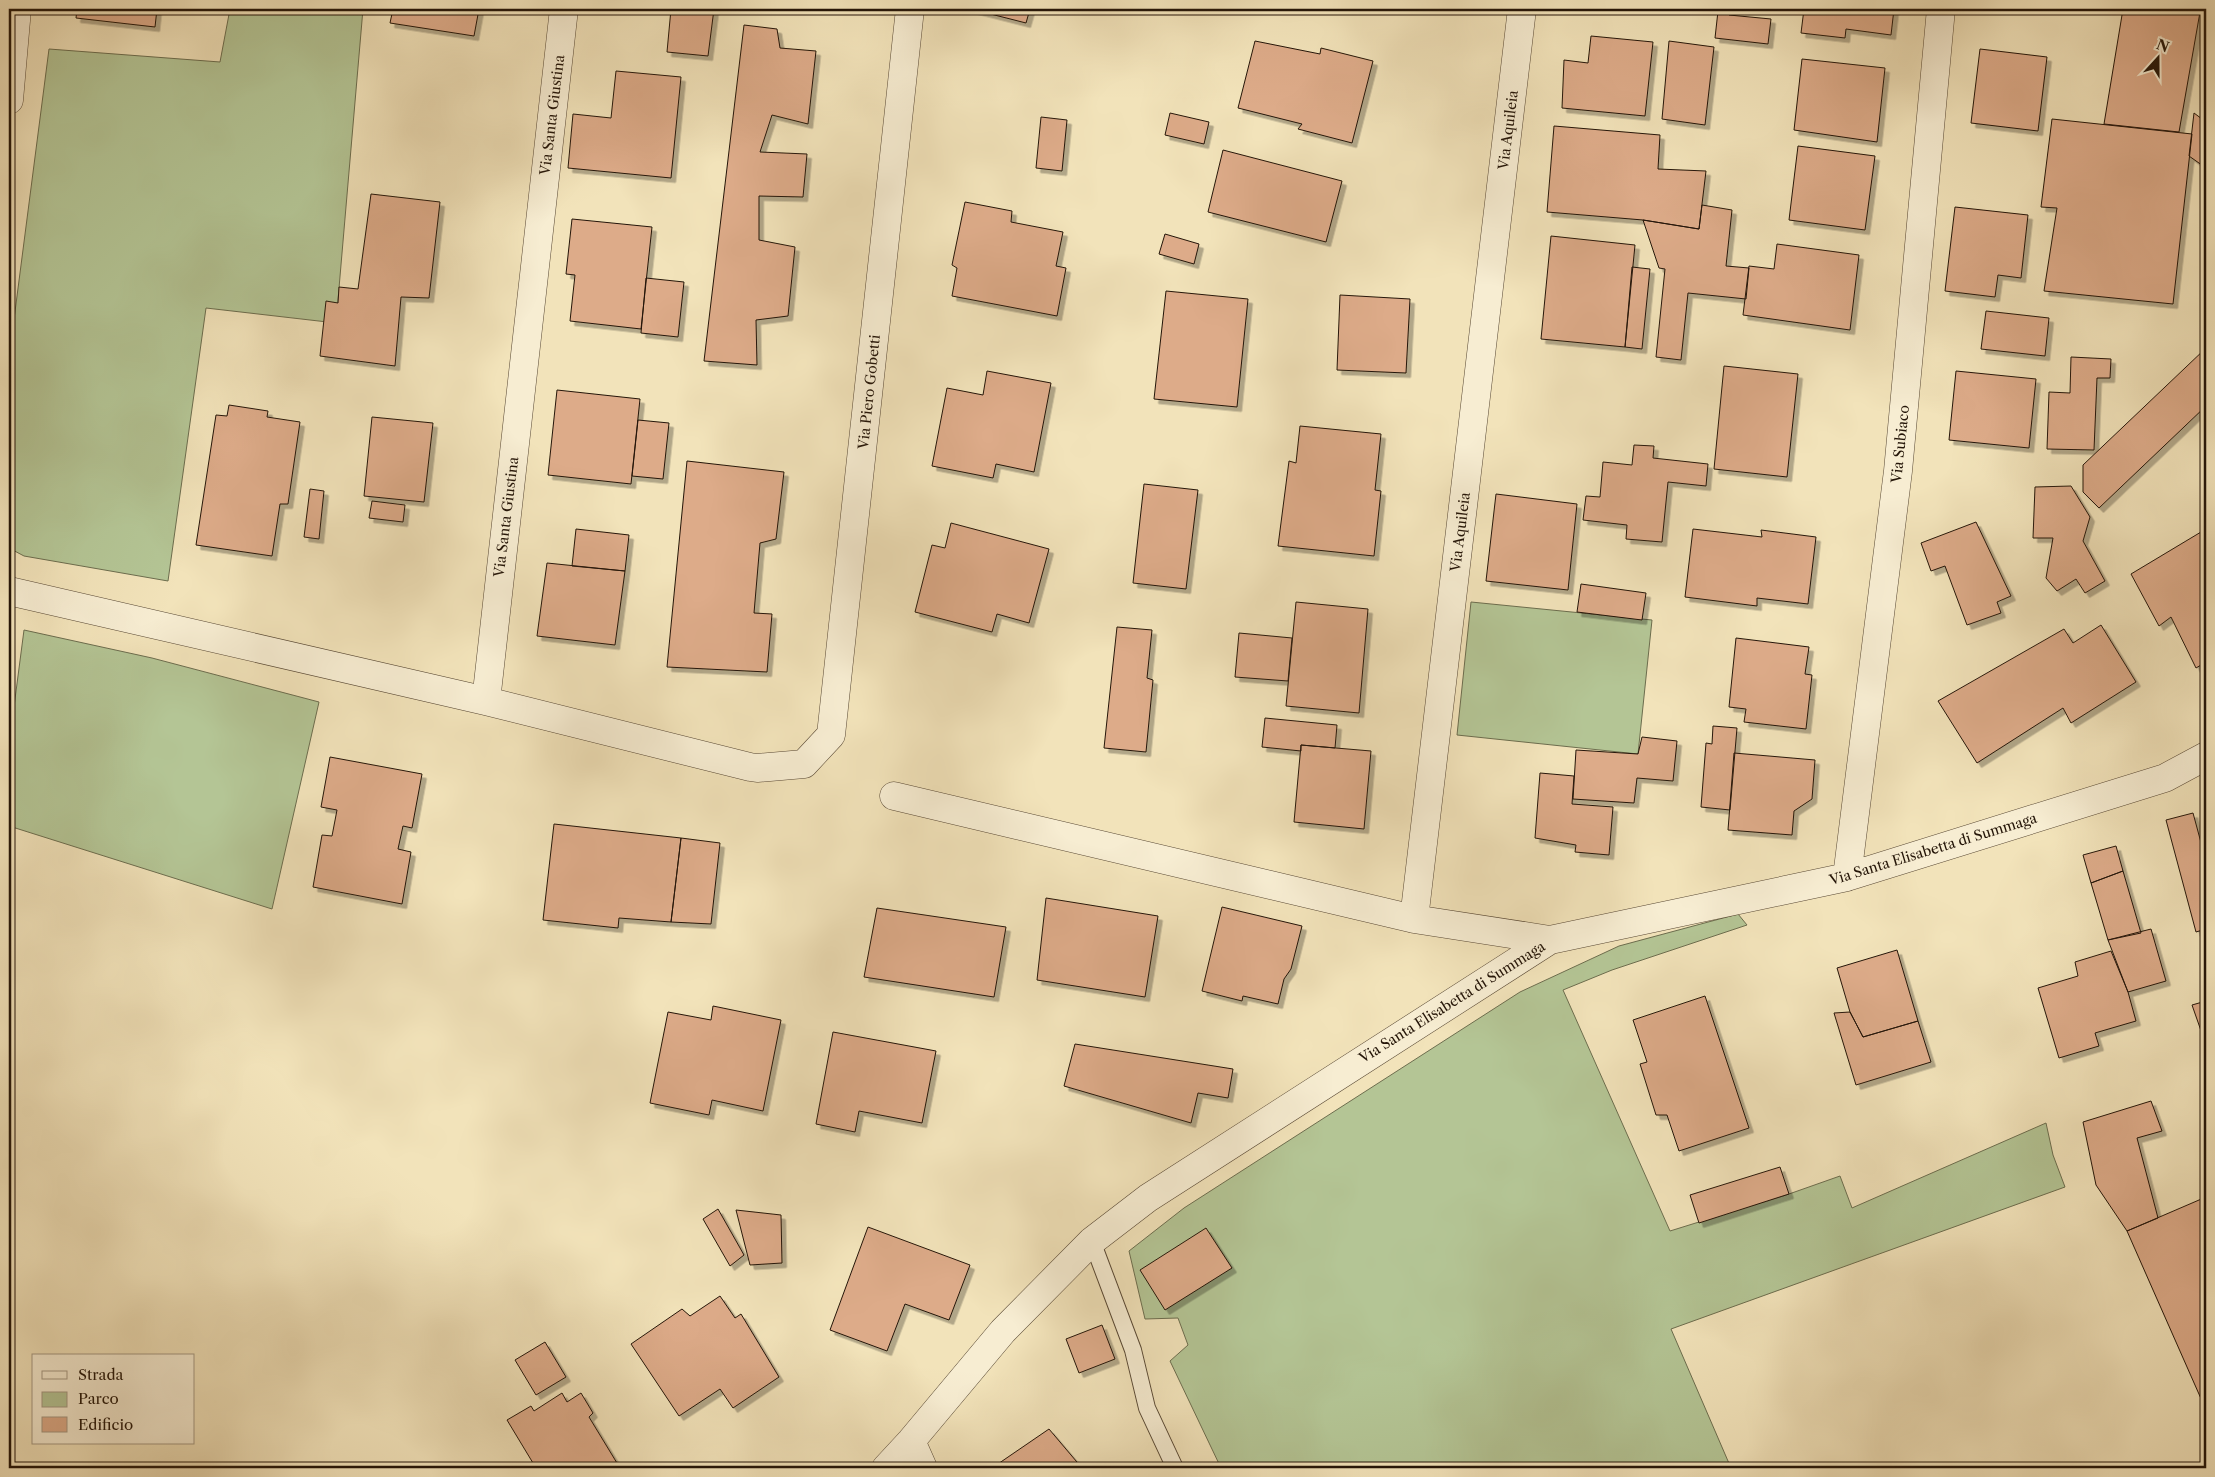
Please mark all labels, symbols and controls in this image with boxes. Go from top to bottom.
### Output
north arrow [2132,32,2182,82]
text: N [2154,35,2172,56]
street label: Via Santa Giustina [536,53,568,177]
street label: Via Aquileia [1494,89,1522,172]
street label: Via Piero Gobetti [854,334,884,451]
street label: Via Subiaco [1887,404,1913,485]
street label: Via Santa Giustina [490,455,522,579]
street label: Via Aquileia [1446,491,1474,574]
street label: Via Santa Elisabetta di Summaga [1826,809,2040,889]
street label: Via Santa Elisabetta di Summaga [1355,937,1549,1067]
legend [32,1354,195,1444]
text: Strada [78,1365,124,1384]
text: Parco [78,1389,119,1408]
text: Edificio [78,1415,133,1434]

